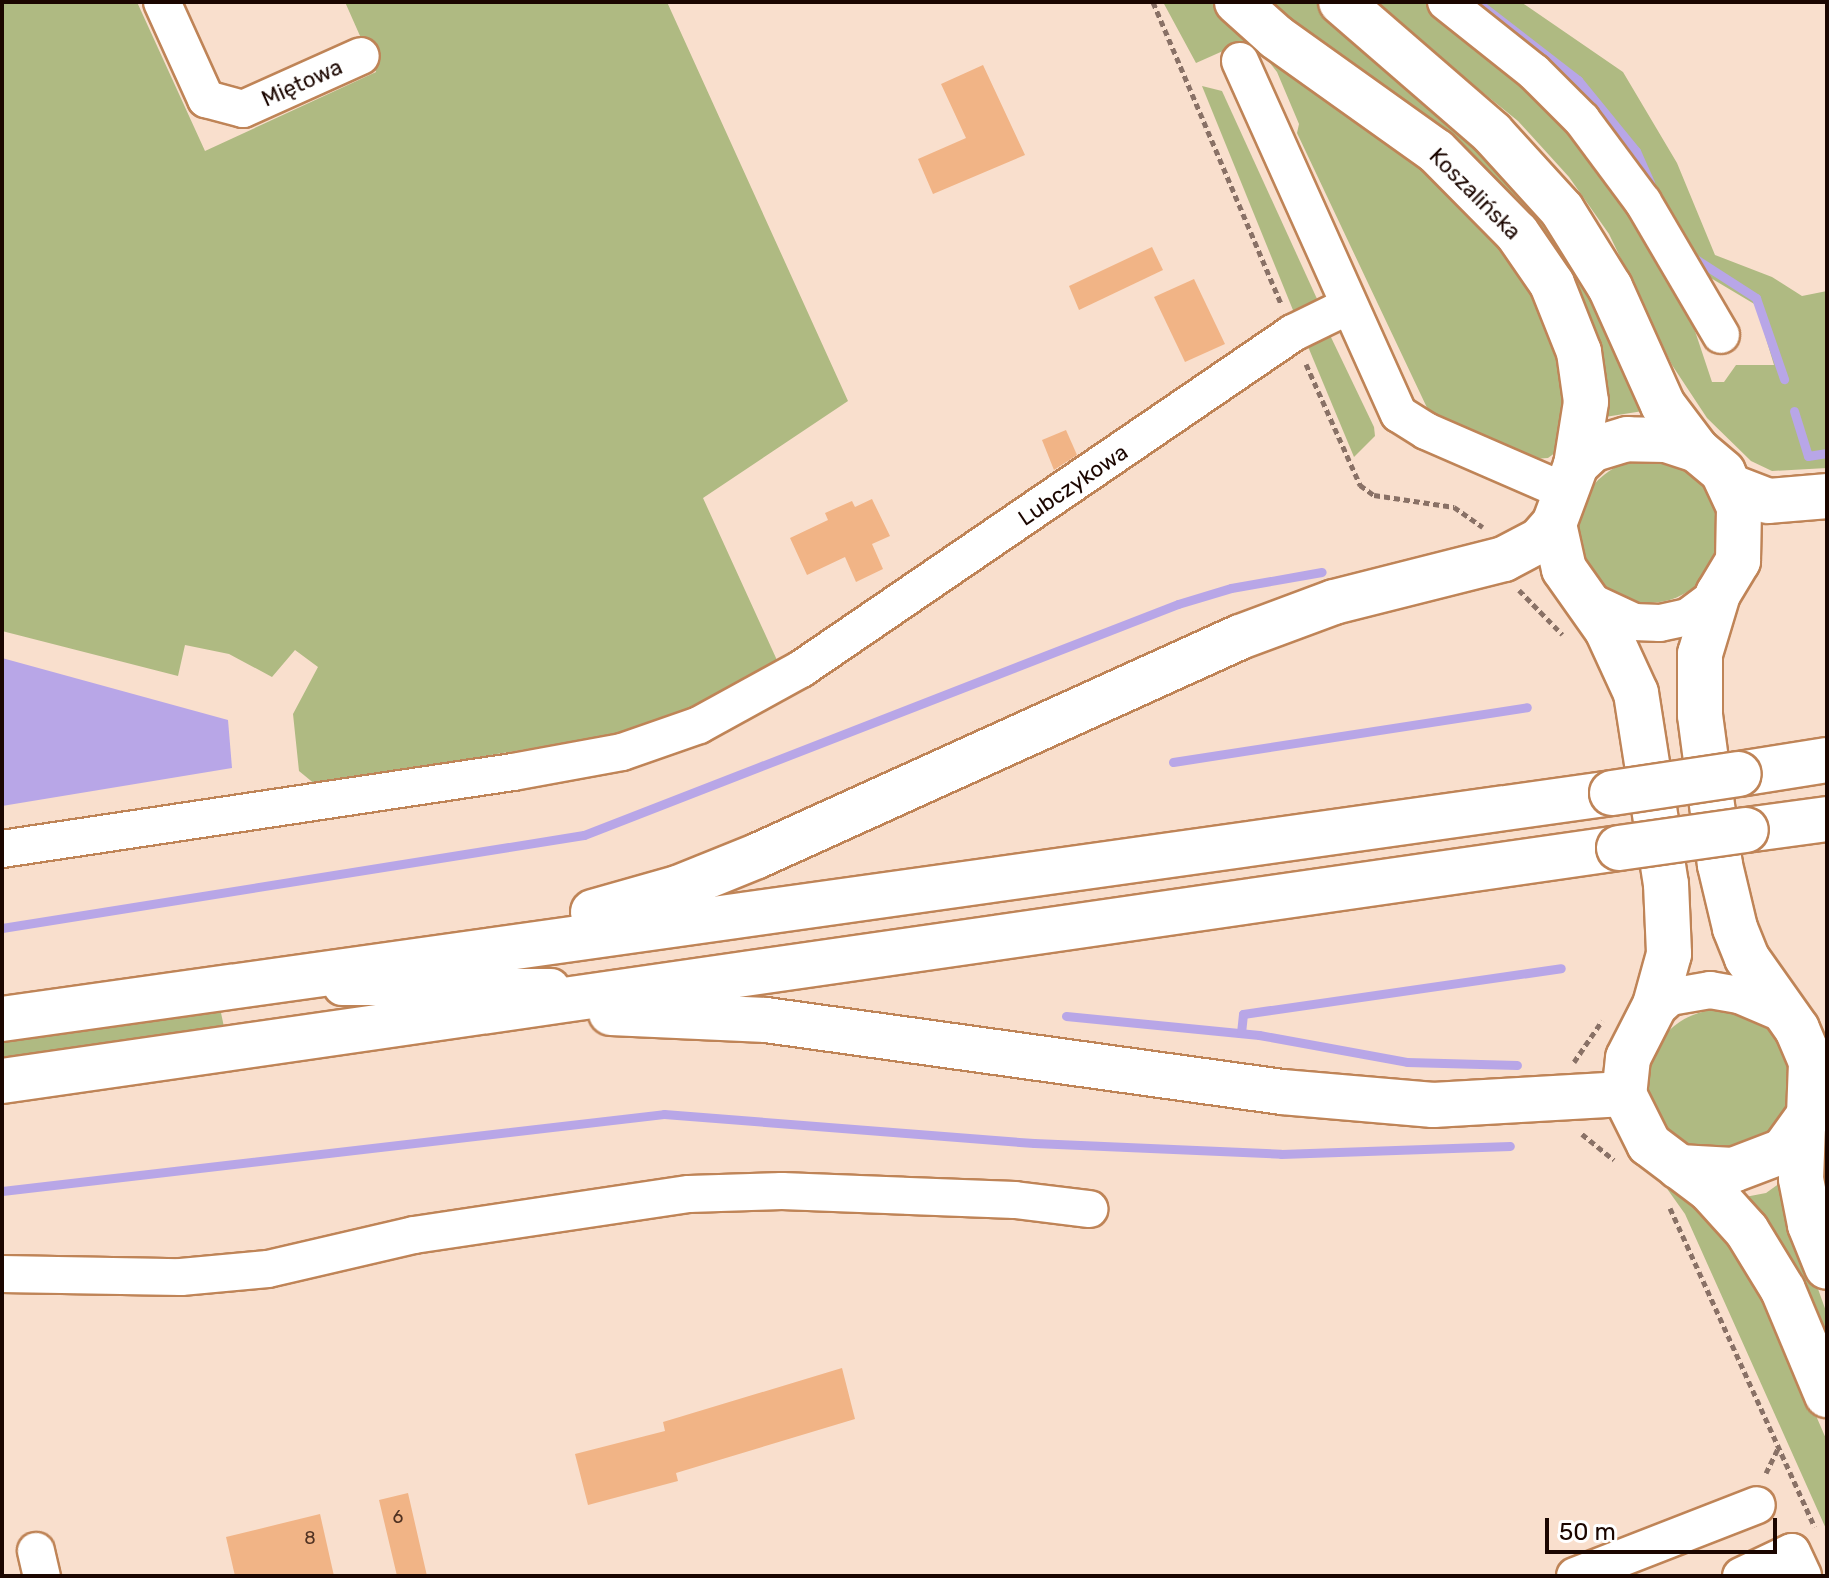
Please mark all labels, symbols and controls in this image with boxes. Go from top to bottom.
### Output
street label: Miętowa [258,54,346,112]
street label: Koszalińska [1424,143,1526,245]
street label: Lubczykowa [1013,439,1133,531]
scale bar [1549,1502,1781,1552]
house number: 6 [393,1506,403,1528]
text: 50 m [1559,1518,1616,1546]
house number: 8 [304,1527,316,1549]

